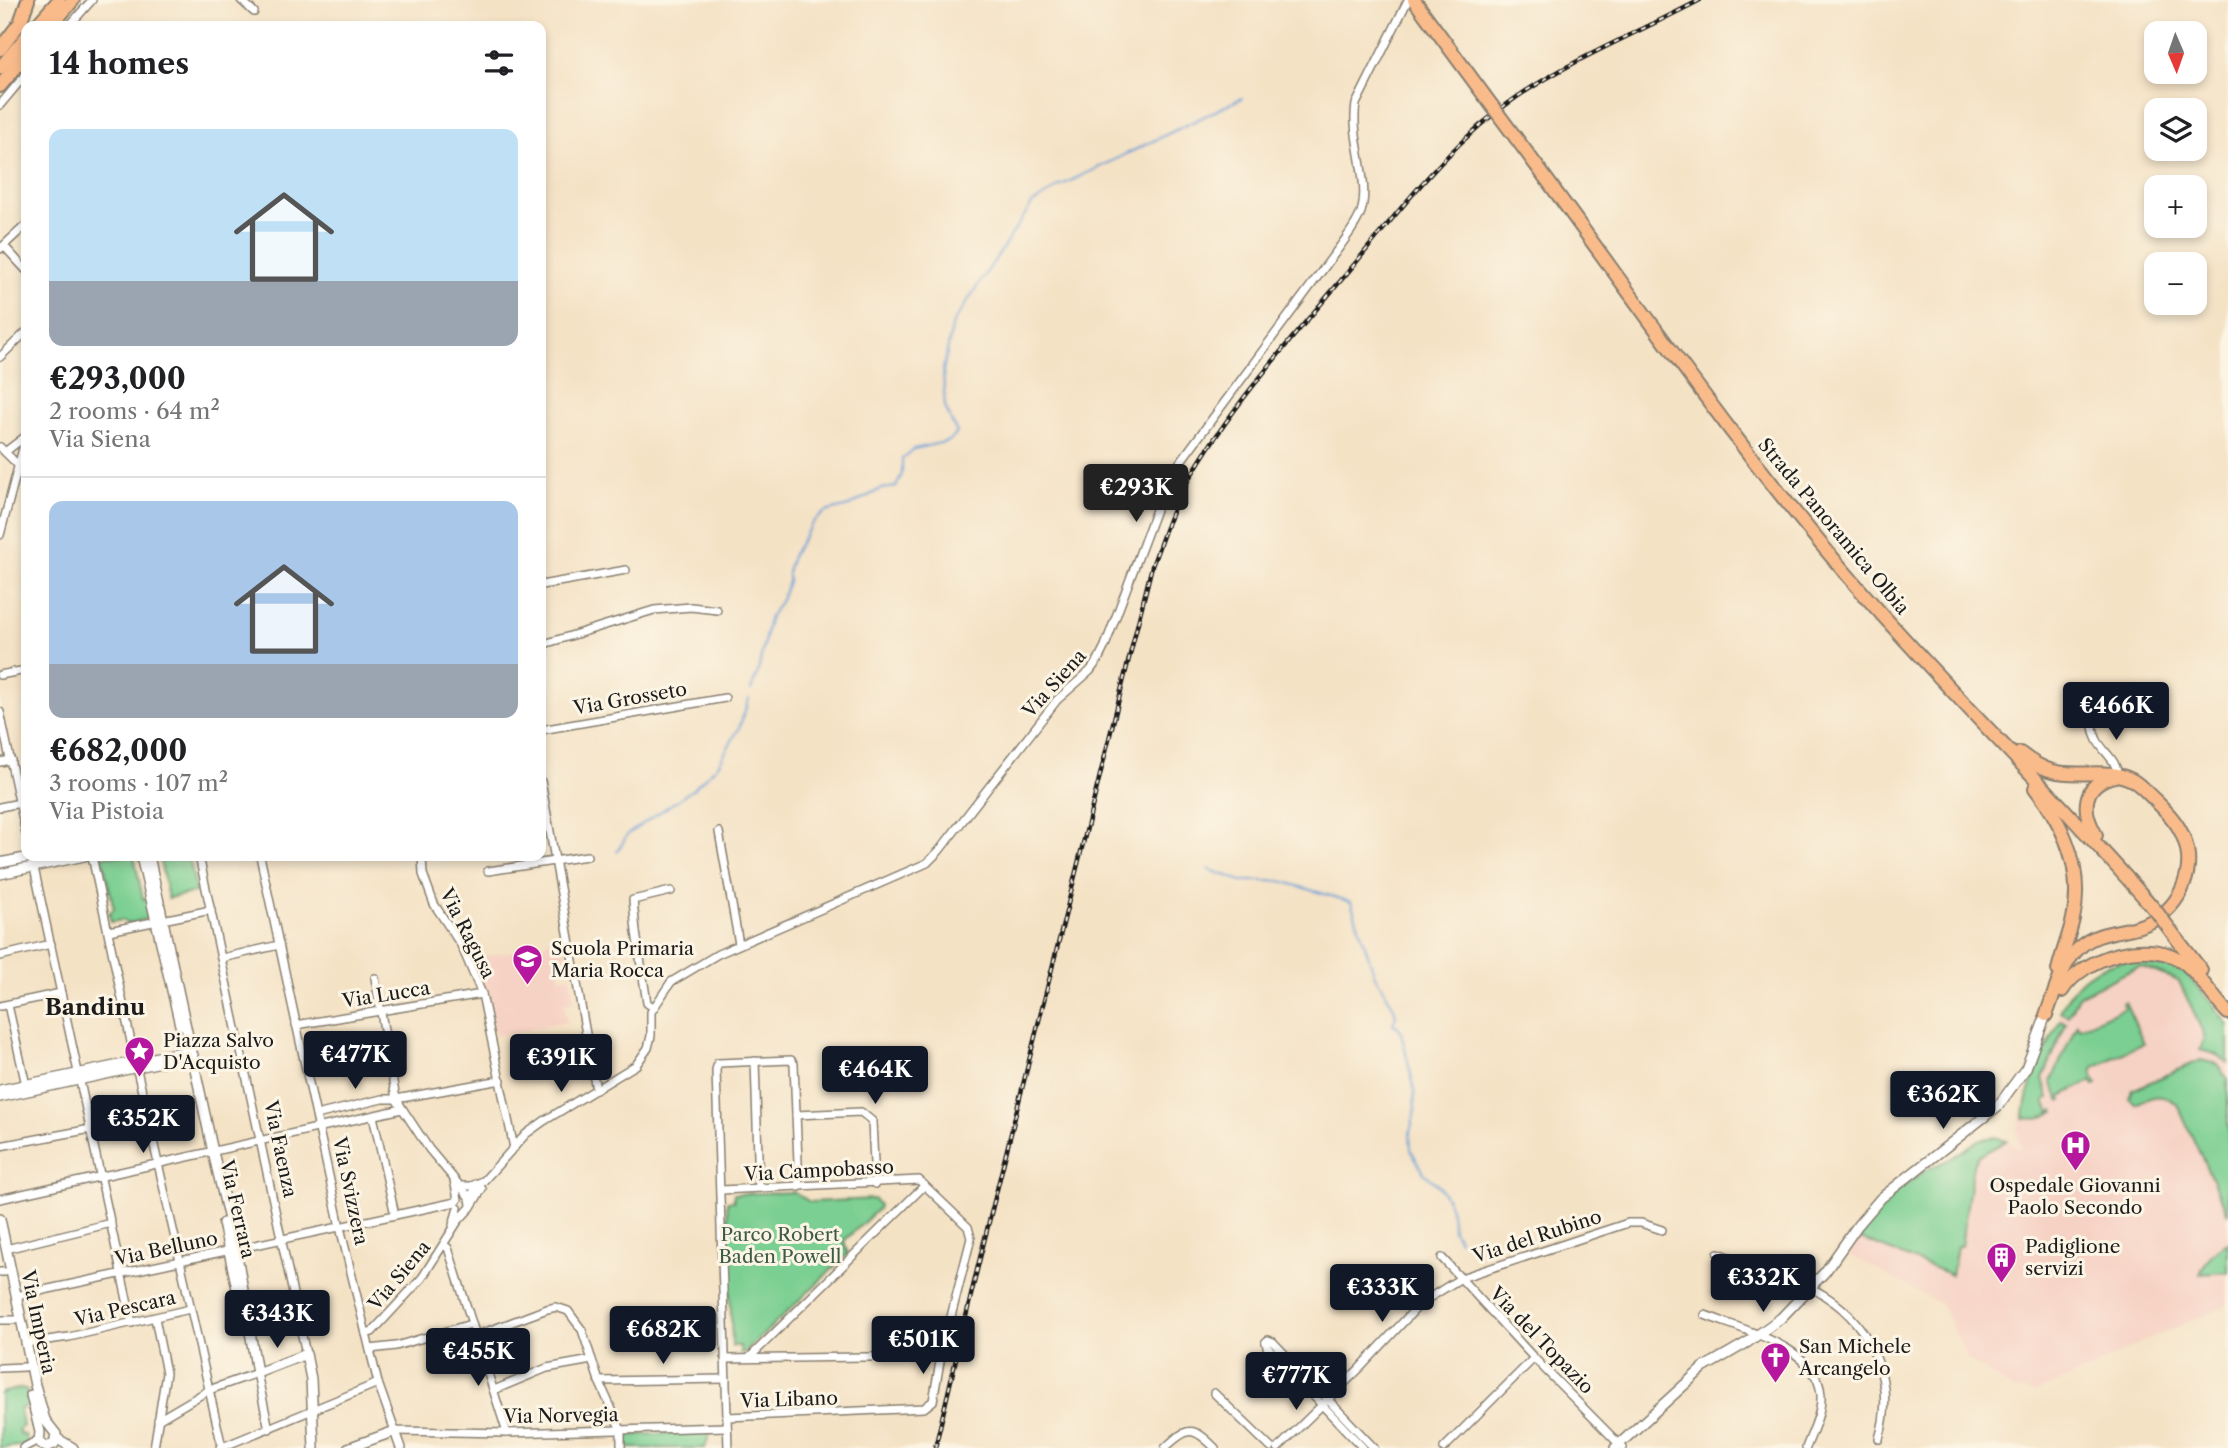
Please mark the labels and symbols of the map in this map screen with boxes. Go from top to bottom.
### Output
north arrow [2144,21,2207,84]
street label: Strada Panoramica Olbia [1753,433,1914,619]
pin: €293K [1087,464,1185,524]
street label: Via Siena [1017,644,1091,723]
street label: Via Grosseto [571,677,689,720]
pin: €466K [2067,682,2165,742]
street label: Via Ragusa [435,883,500,982]
place label: Scuola Primaria Maria Rocca [551,937,694,982]
school or university icon: Scuola Primaria Maria Rocca [511,942,545,986]
street label: Via Lucca [340,976,432,1013]
district label: Bandinu [45,993,145,1021]
place label: Piazza Salvo D'Acquisto [163,1029,274,1074]
pin: €477K [306,1032,404,1091]
place icon: Piazza Salvo D'Acquisto [123,1034,157,1078]
pin: €391K [512,1034,610,1094]
pin: €464K [826,1046,924,1106]
pin: €362K [1894,1072,1992,1131]
pin: €352K [94,1096,192,1155]
street label: Via Faenza [259,1098,302,1200]
hospital icon: Ospedale Giovanni Paolo Secondo [2058,1129,2092,1173]
street label: Via Svizzera [328,1134,373,1247]
street label: Via Campobasso [743,1155,894,1186]
street label: Via Ferrara [215,1157,260,1261]
place label: Ospedale Giovanni Paolo Secondo [1990,1174,2161,1219]
street label: Via del Rubino [1469,1205,1604,1268]
park label: Parco Robert Baden Powell [719,1223,842,1268]
street label: Via Belluno [111,1226,220,1271]
place label: Padiglione servizi [2025,1235,2120,1280]
street label: Via Siena [363,1236,435,1316]
building icon: Padiglione servizi [1985,1240,2019,1284]
pin: €332K [1714,1254,1812,1314]
pin: €333K [1333,1264,1431,1324]
street label: Via Imperia [16,1267,61,1376]
street label: Via del Topazio [1484,1281,1598,1399]
street label: Via Pescara [71,1286,178,1332]
pin: €343K [228,1290,326,1350]
pin: €682K [614,1306,712,1366]
pin: €501K [874,1316,972,1376]
pin: €455K [429,1328,527,1388]
place label: San Michele Arcangelo [1798,1335,1911,1380]
church icon: San Michele Arcangelo [1759,1340,1793,1384]
pin: €777K [1247,1352,1345,1412]
street label: Via Libano [739,1386,838,1413]
street label: Via Norvegia [502,1403,619,1428]

